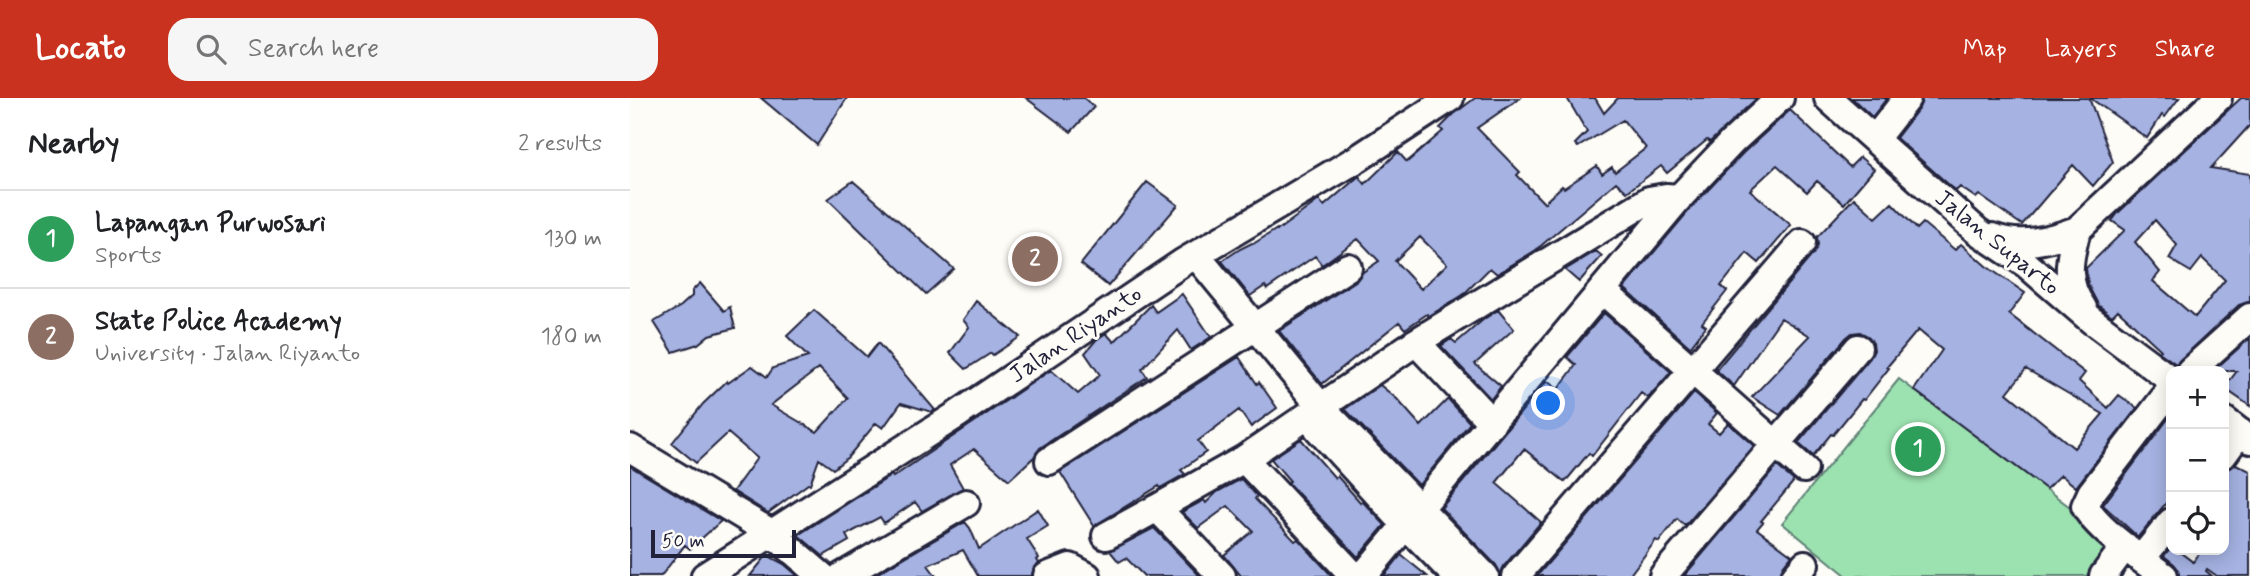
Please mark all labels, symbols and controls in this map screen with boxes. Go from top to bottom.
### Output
search box [168,18,658,81]
text: Locato [35,27,126,71]
icon: search [192,30,230,68]
text: Search here [248,32,379,66]
text: Map [1963,34,2007,65]
text: Layers [2045,34,2117,65]
text: Share [2155,34,2215,65]
text: Nearby [28,124,119,163]
text: 2 results [518,129,602,159]
street label: Jalan Suparto [1928,183,2066,303]
text: Lapangan Purwosari [95,207,326,241]
text: 1 [46,224,56,254]
text: 130 m [544,224,602,254]
pin: 2 [1012,233,1058,285]
text: Sports [95,241,162,271]
street label: Jalan Riyanto [1004,279,1148,391]
text: State Police Academy [95,305,342,339]
text: 2 [45,322,57,352]
text: 180 m [541,322,602,352]
text: University · Jalan Riyanto [95,339,360,369]
map controls [2166,366,2229,555]
button: + [2166,366,2229,429]
your location [1531,386,1565,420]
pin: 1 [1895,423,1941,475]
button: − [2166,429,2229,492]
button: locate [2166,492,2229,555]
scale bar [651,527,796,559]
text: 50 m [662,529,705,554]

